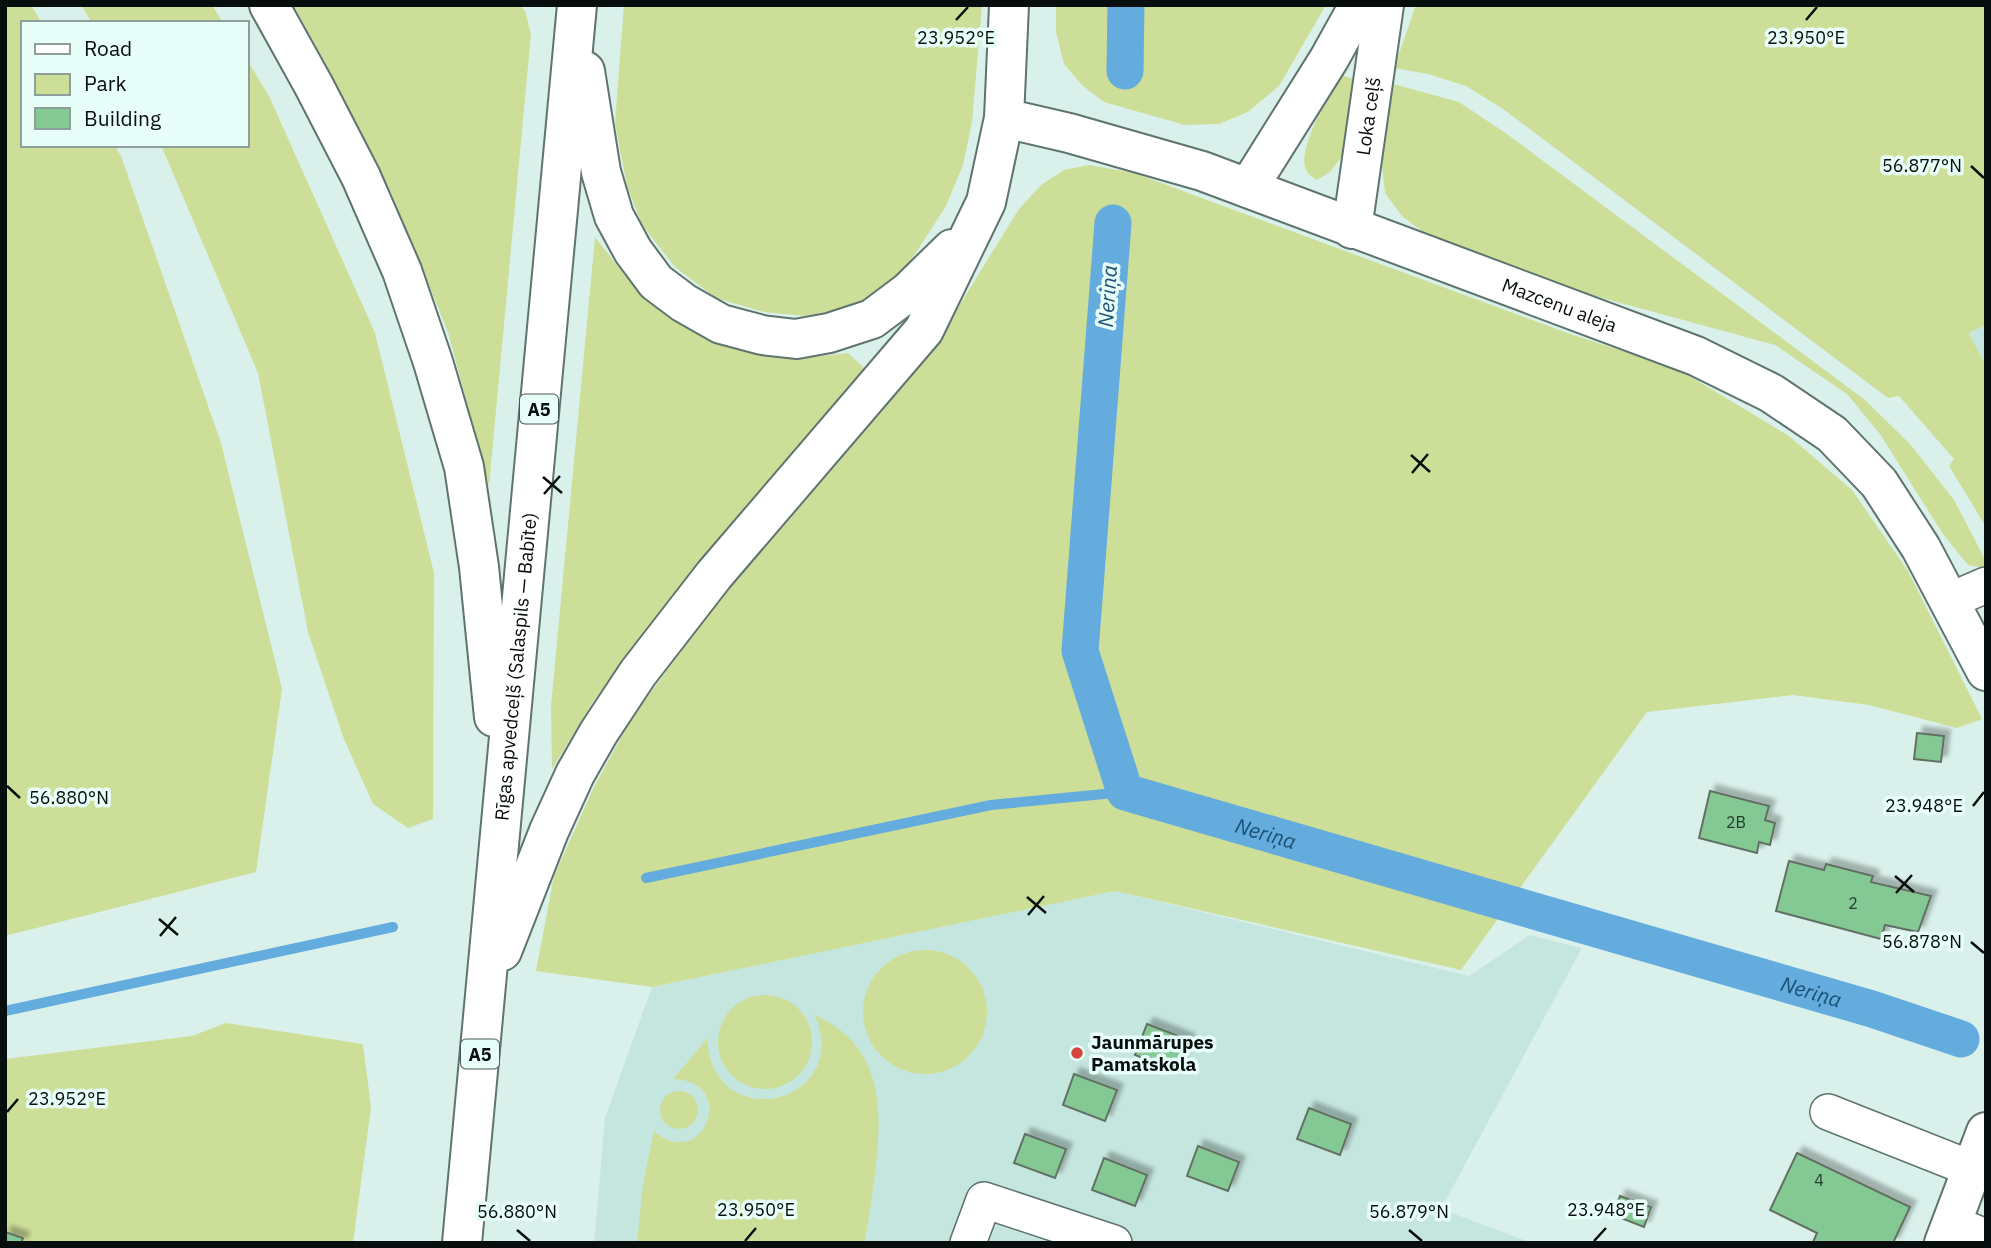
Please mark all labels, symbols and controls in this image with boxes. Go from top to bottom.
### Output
legend [21,21,248,147]
text: 23.952°E [917,26,995,49]
text: 23.950°E [1767,26,1845,49]
text: Road [84,34,132,62]
text: Park [84,69,127,97]
street label: Loka ceļš [1351,75,1386,157]
text: Building [84,104,161,132]
text: 56.877°N [1882,154,1962,177]
water label: Neriņa [1091,264,1123,328]
street label: Mazcenu aleja [1499,272,1620,337]
road number: A5 [520,394,558,424]
street label: Rīgas apvedceļš (Salaspils — Babīte) [489,511,542,822]
text: 56.880°N [29,786,109,809]
text: 23.948°E [1885,794,1963,817]
water label: Neriņa [1232,811,1300,855]
house number: 2B [1726,812,1746,832]
house number: 2 [1848,893,1858,913]
text: 56.878°N [1882,930,1962,953]
water label: Neriņa [1777,969,1845,1014]
place label: Jaunmārupes Pamatskola [1091,1030,1214,1076]
road number: A5 [461,1040,499,1069]
marker: Jaunmārupes Pamatskola [1069,1045,1085,1061]
text: 23.952°E [28,1087,106,1110]
house number: 4 [1814,1170,1824,1190]
text: 23.950°E [717,1198,795,1221]
text: 23.948°E [1567,1198,1645,1221]
text: 56.880°N [477,1200,557,1223]
text: 56.879°N [1369,1200,1449,1223]

